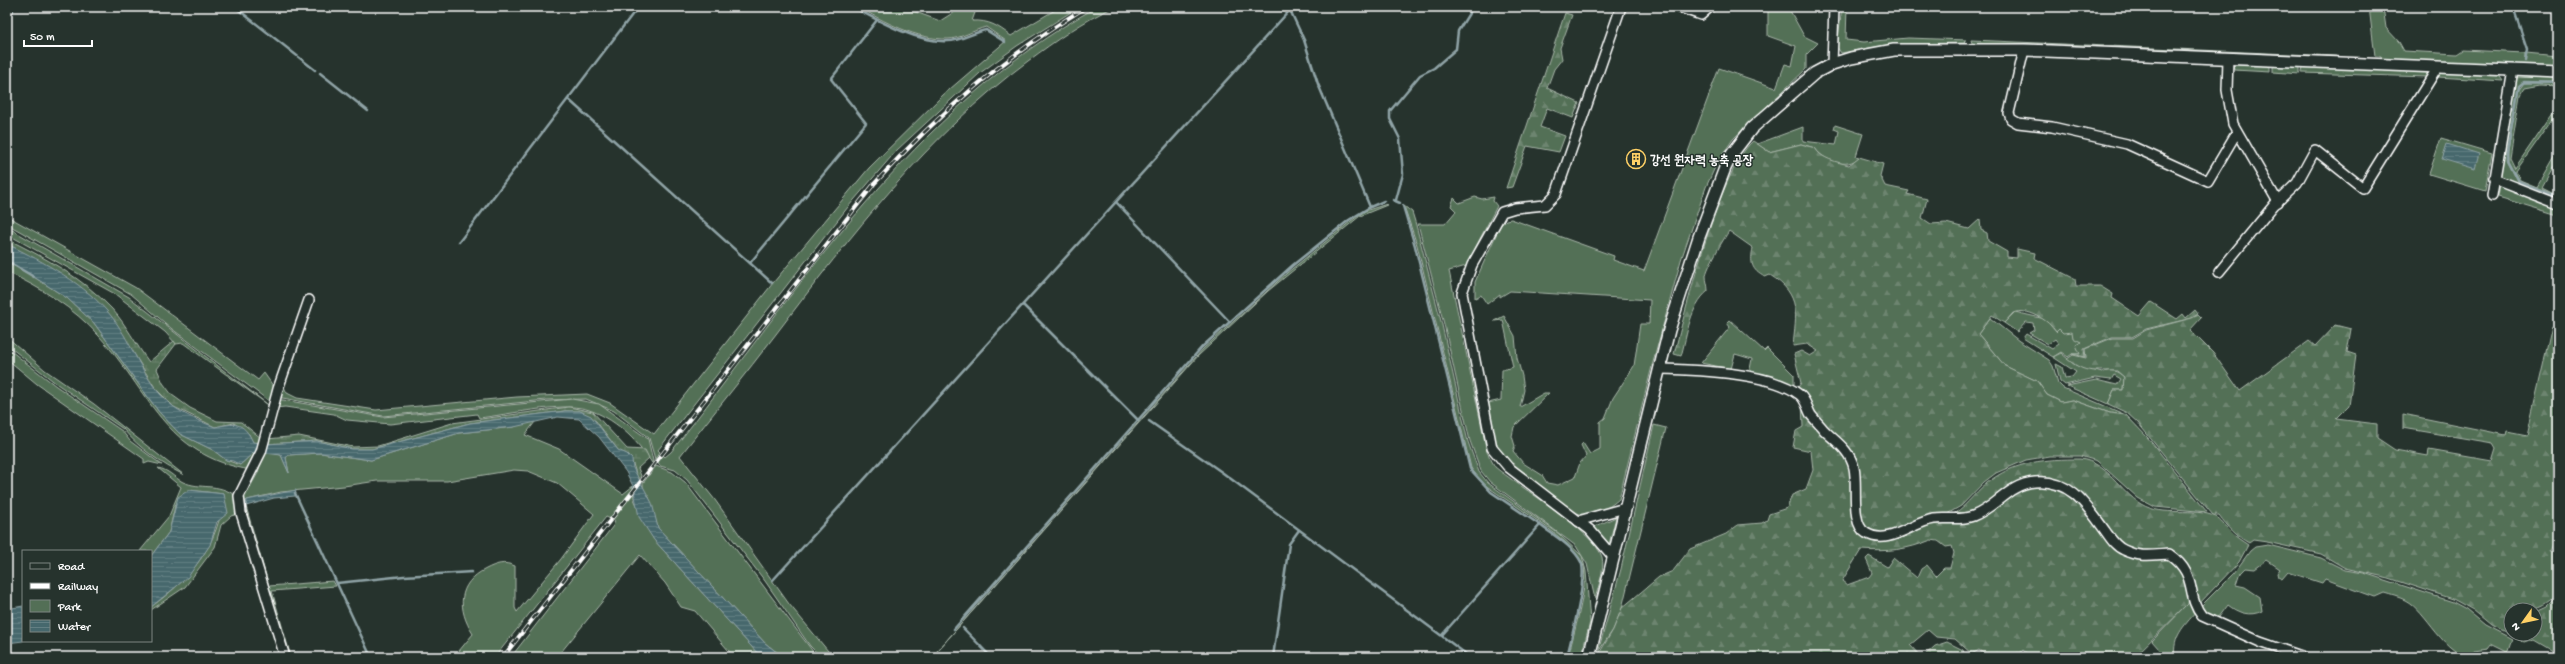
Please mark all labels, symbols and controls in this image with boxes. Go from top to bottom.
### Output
scale bar [24,22,92,48]
text: 50 m [30,31,55,45]
building icon: 강선 원자력 농축 공장 [1625,148,1647,170]
place label: 강선 원자력 농축 공장 [1650,153,1754,169]
legend [22,550,152,642]
text: Road [58,561,85,575]
text: Railway [58,581,98,595]
text: Park [57,601,83,615]
north arrow [2503,602,2543,642]
text: N [2509,620,2523,633]
text: Water [58,621,92,635]

